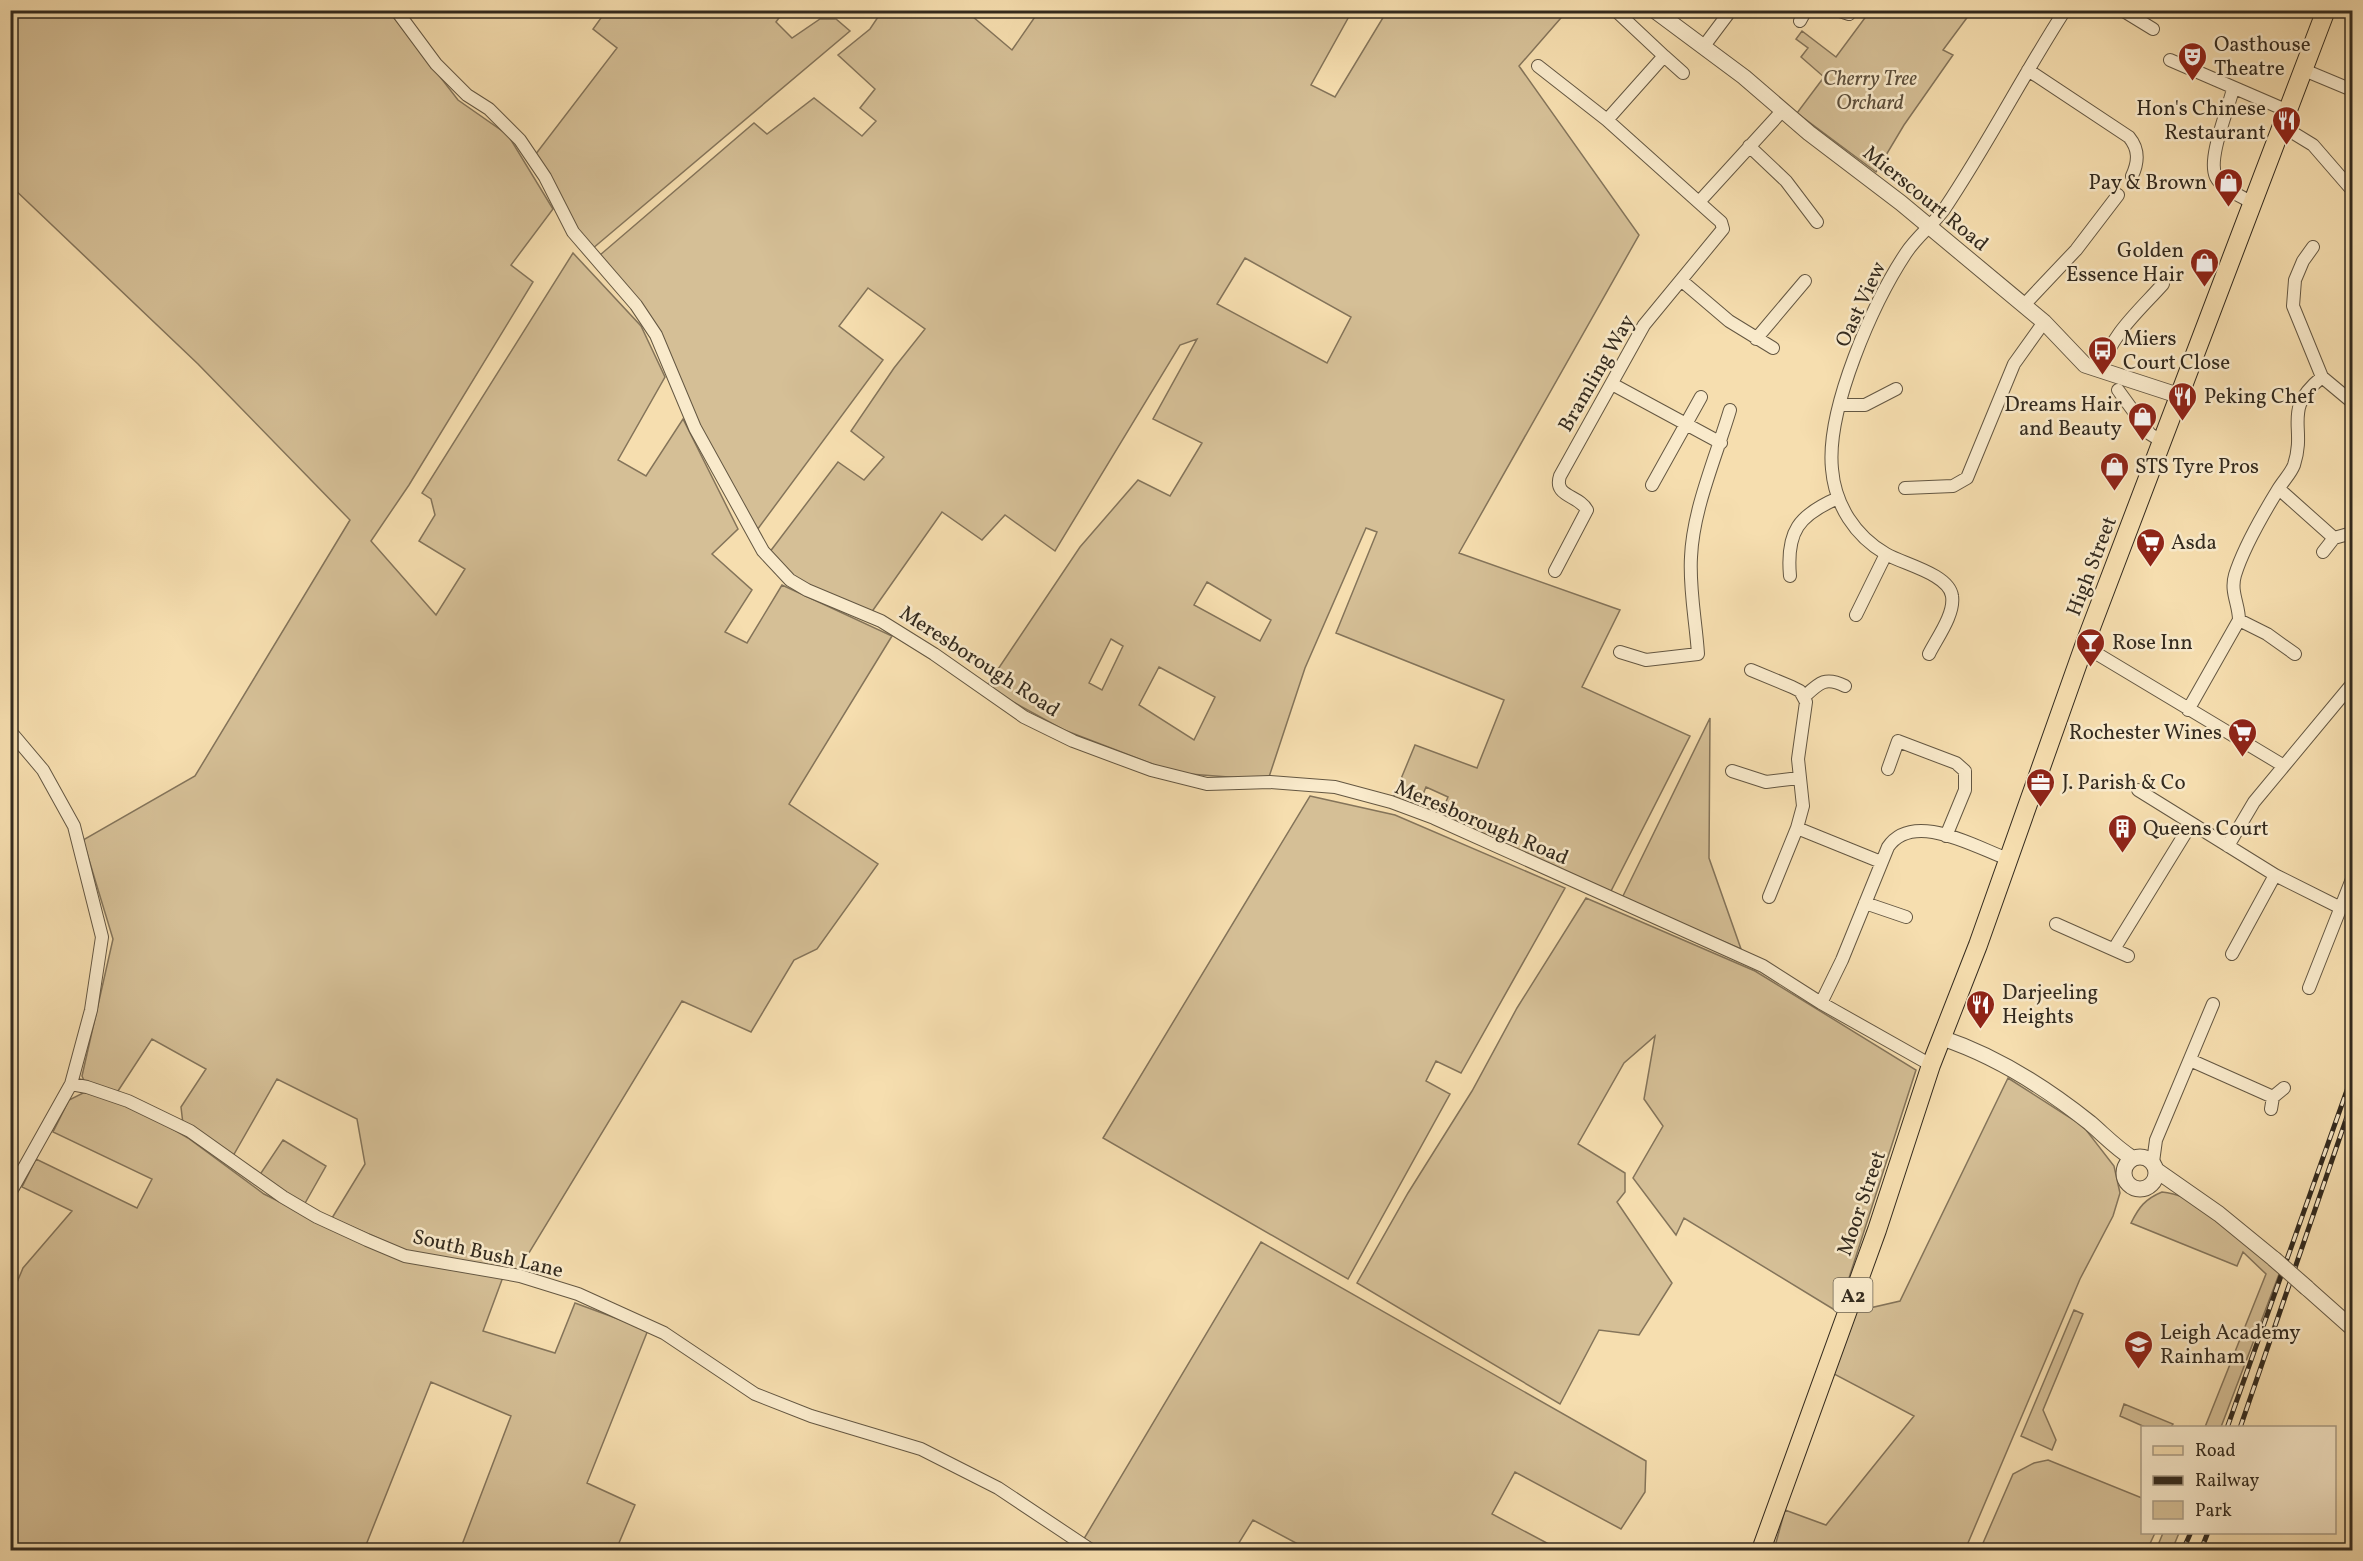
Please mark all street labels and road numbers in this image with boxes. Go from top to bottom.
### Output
street label: Mierscourt Road [1856,139,1994,259]
street label: Oast View [1829,257,1894,352]
street label: Bramling Way [1552,309,1643,438]
street label: High Street [2060,513,2125,621]
street label: Meresborough Road [893,599,1065,725]
street label: Meresborough Road [1390,774,1573,873]
street label: Moor Street [1831,1147,1894,1260]
street label: South Bush Lane [409,1223,566,1286]
road number: A2 [1834,1278,1872,1312]

